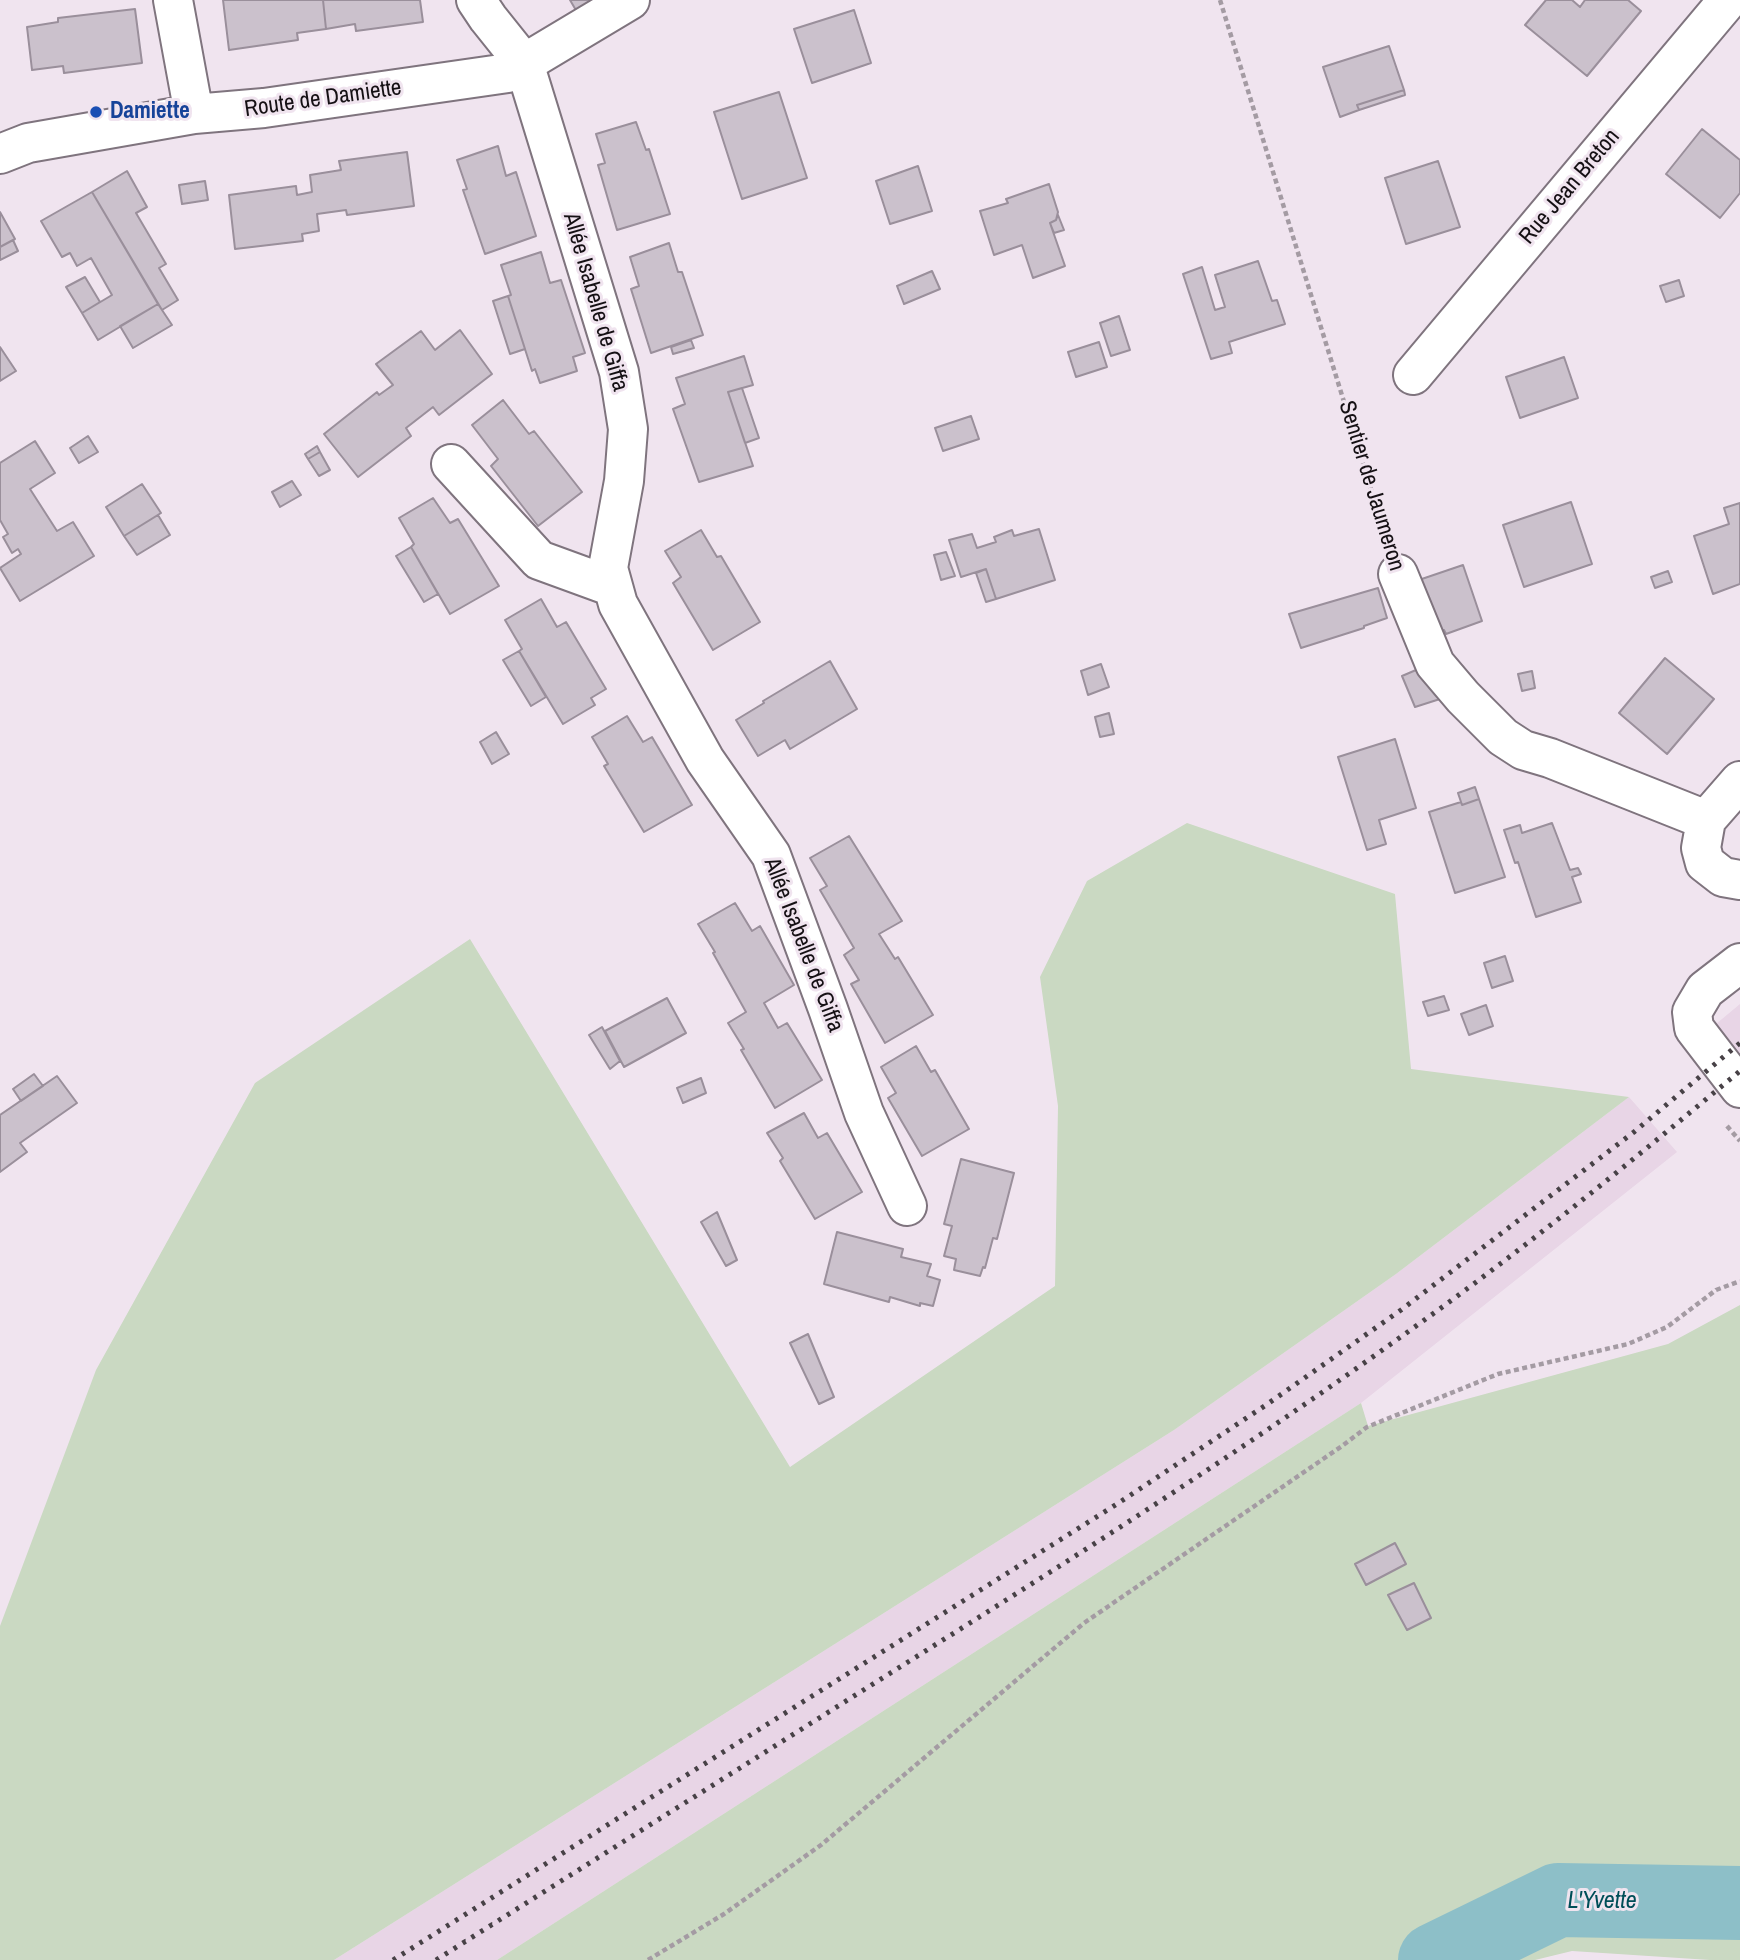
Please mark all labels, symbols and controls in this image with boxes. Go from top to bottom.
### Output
street label: Route de Damiette [243,74,403,124]
place label: Damiette [110,98,190,126]
marker: Damiette [88,104,104,120]
street label: Rue Jean Breton [1514,124,1626,250]
street label: Allée Isabelle de Giffa [556,210,634,394]
street label: Sentier de Jaumeron [1332,398,1410,574]
street label: Allée Isabelle de Giffa [757,854,849,1036]
water label: L'Yvette [1567,1888,1637,1916]

